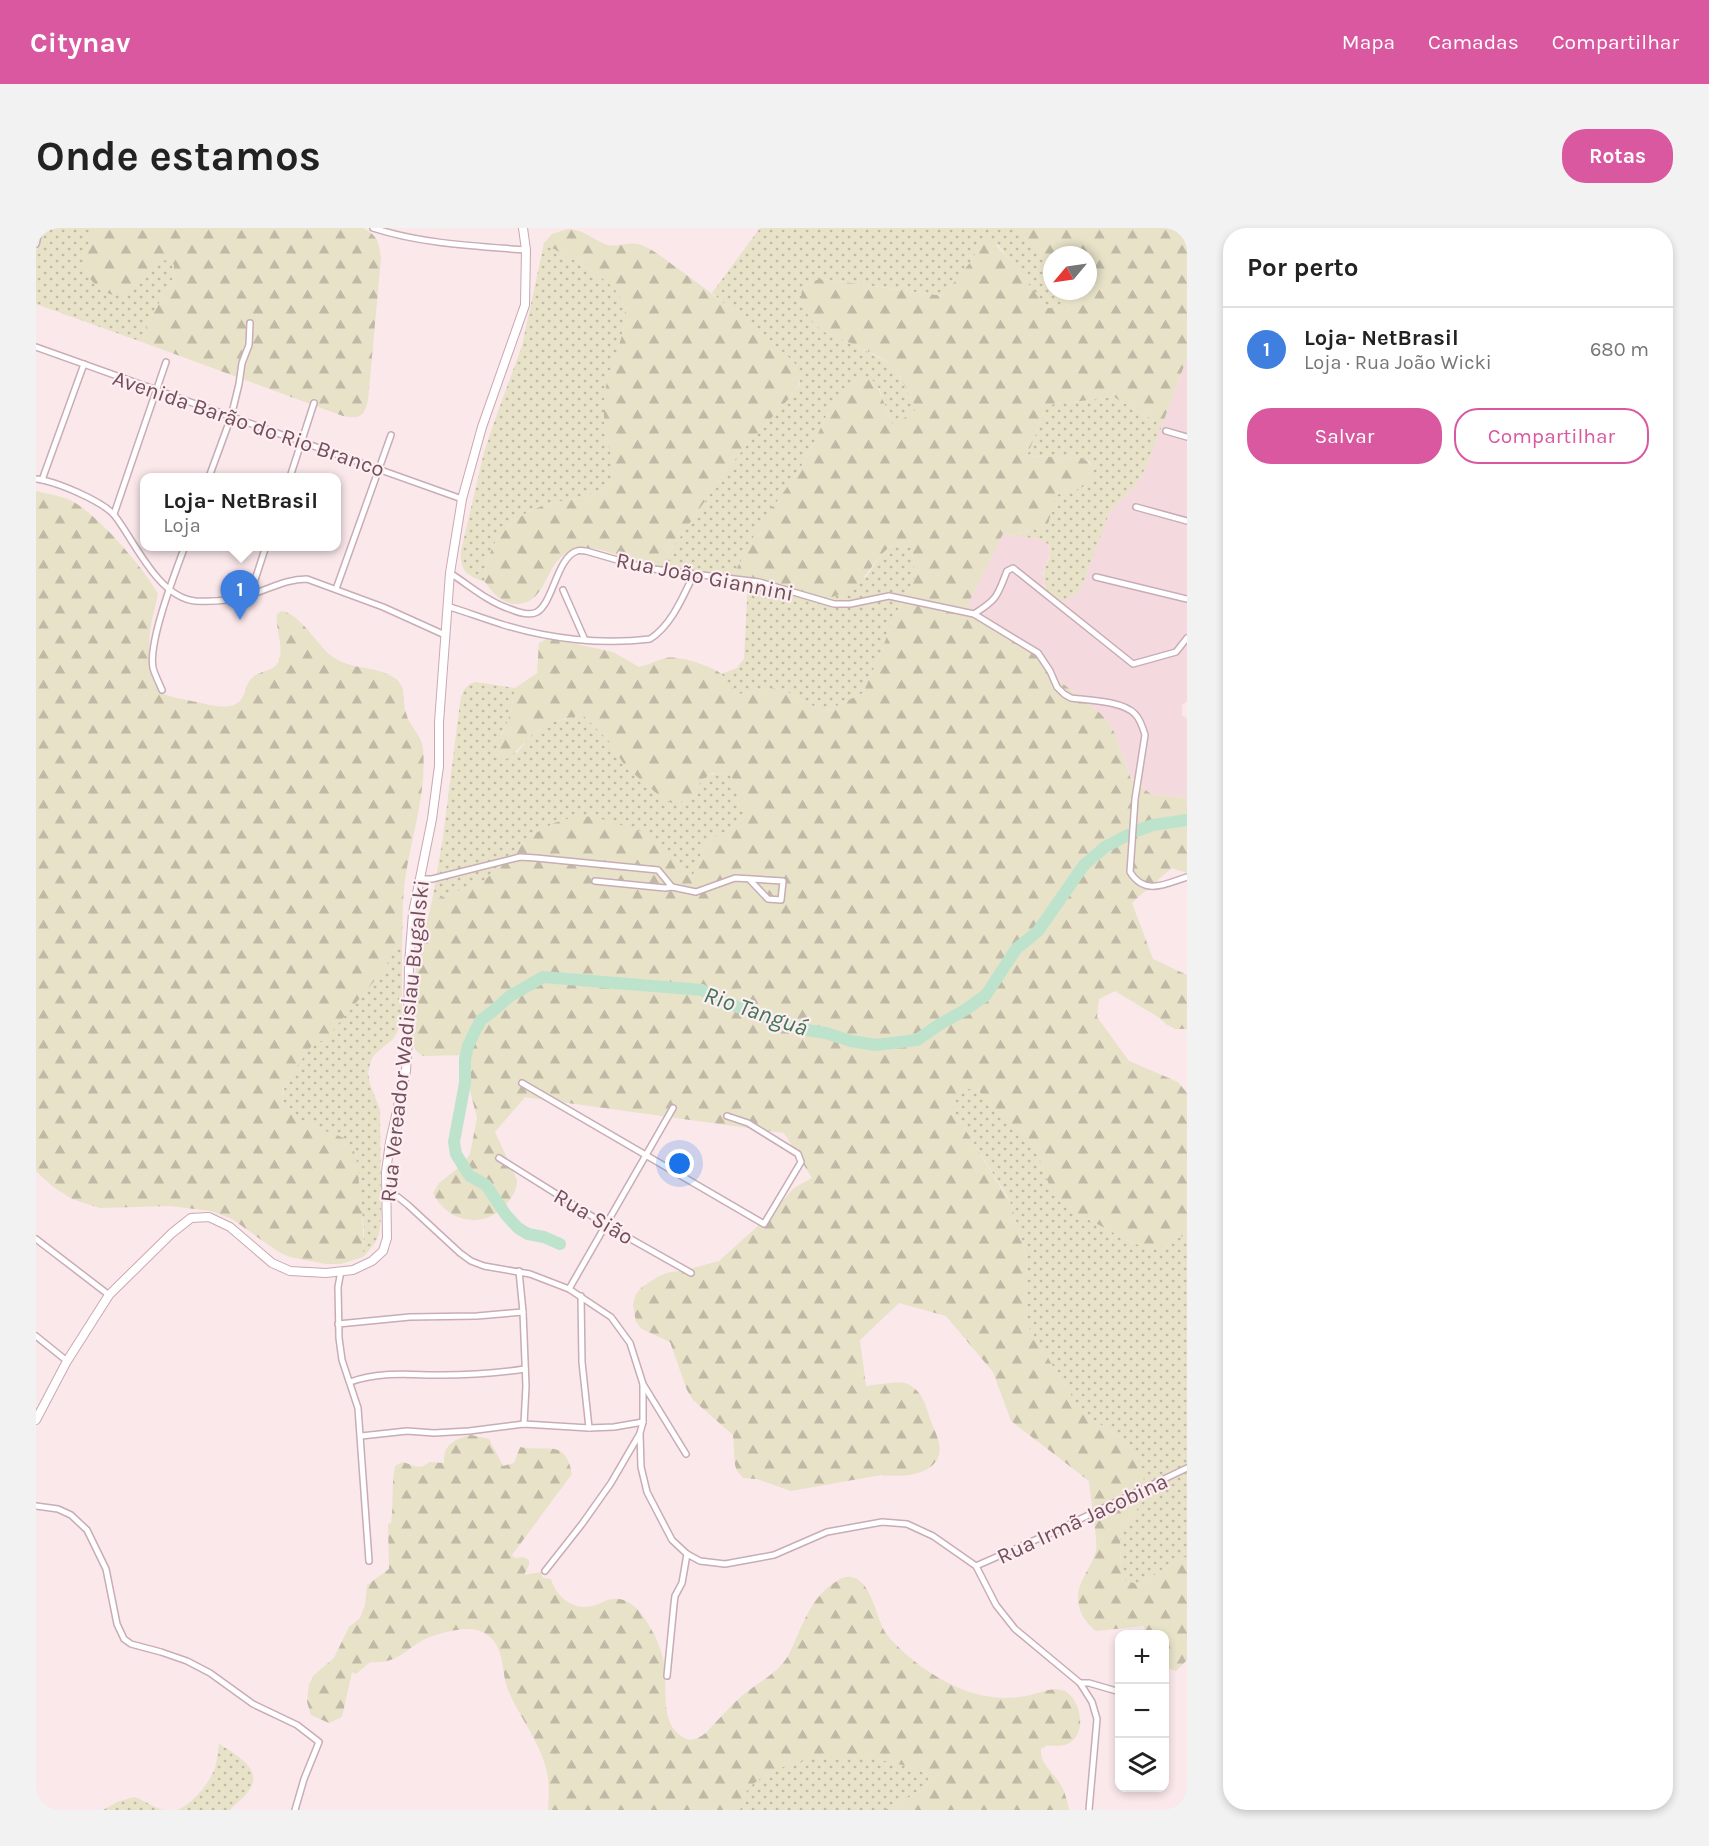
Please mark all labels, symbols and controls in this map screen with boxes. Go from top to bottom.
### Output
text: Citynav [30,26,130,59]
text: Mapa [1342,30,1395,54]
text: Camadas [1428,30,1519,54]
text: Compartilhar [1552,30,1679,54]
button: Rotas [1562,129,1673,183]
text: Onde estamos [36,131,321,181]
north arrow [1043,246,1097,300]
text: Por perto [1247,252,1358,283]
text: Loja- NetBrasil [1304,325,1459,351]
text: 1 [1263,338,1270,361]
text: 680 m [1590,338,1649,361]
text: Loja · Rua João Wicki [1304,351,1492,374]
street label: Avenida Barão do Rio Branco [109,365,388,483]
button: Salvar [1247,408,1442,464]
button: Compartilhar [1454,408,1649,464]
popup [140,473,341,551]
text: Loja- NetBrasil [163,488,318,514]
text: Loja [163,514,201,537]
street label: Rua João Giannini [614,547,796,607]
pin: 1 [220,570,260,620]
street label: Rua Vereador Wadislau Bugalski [375,879,435,1204]
water label: Rio Tanguá [700,980,812,1042]
your location [665,1149,694,1178]
street label: Rua Sião [549,1183,638,1251]
street label: Rua Irmã Jacobina [993,1468,1172,1570]
map controls [1115,1630,1169,1792]
button: + [1115,1630,1169,1684]
button: − [1115,1684,1169,1738]
button: layers [1115,1738,1169,1792]

